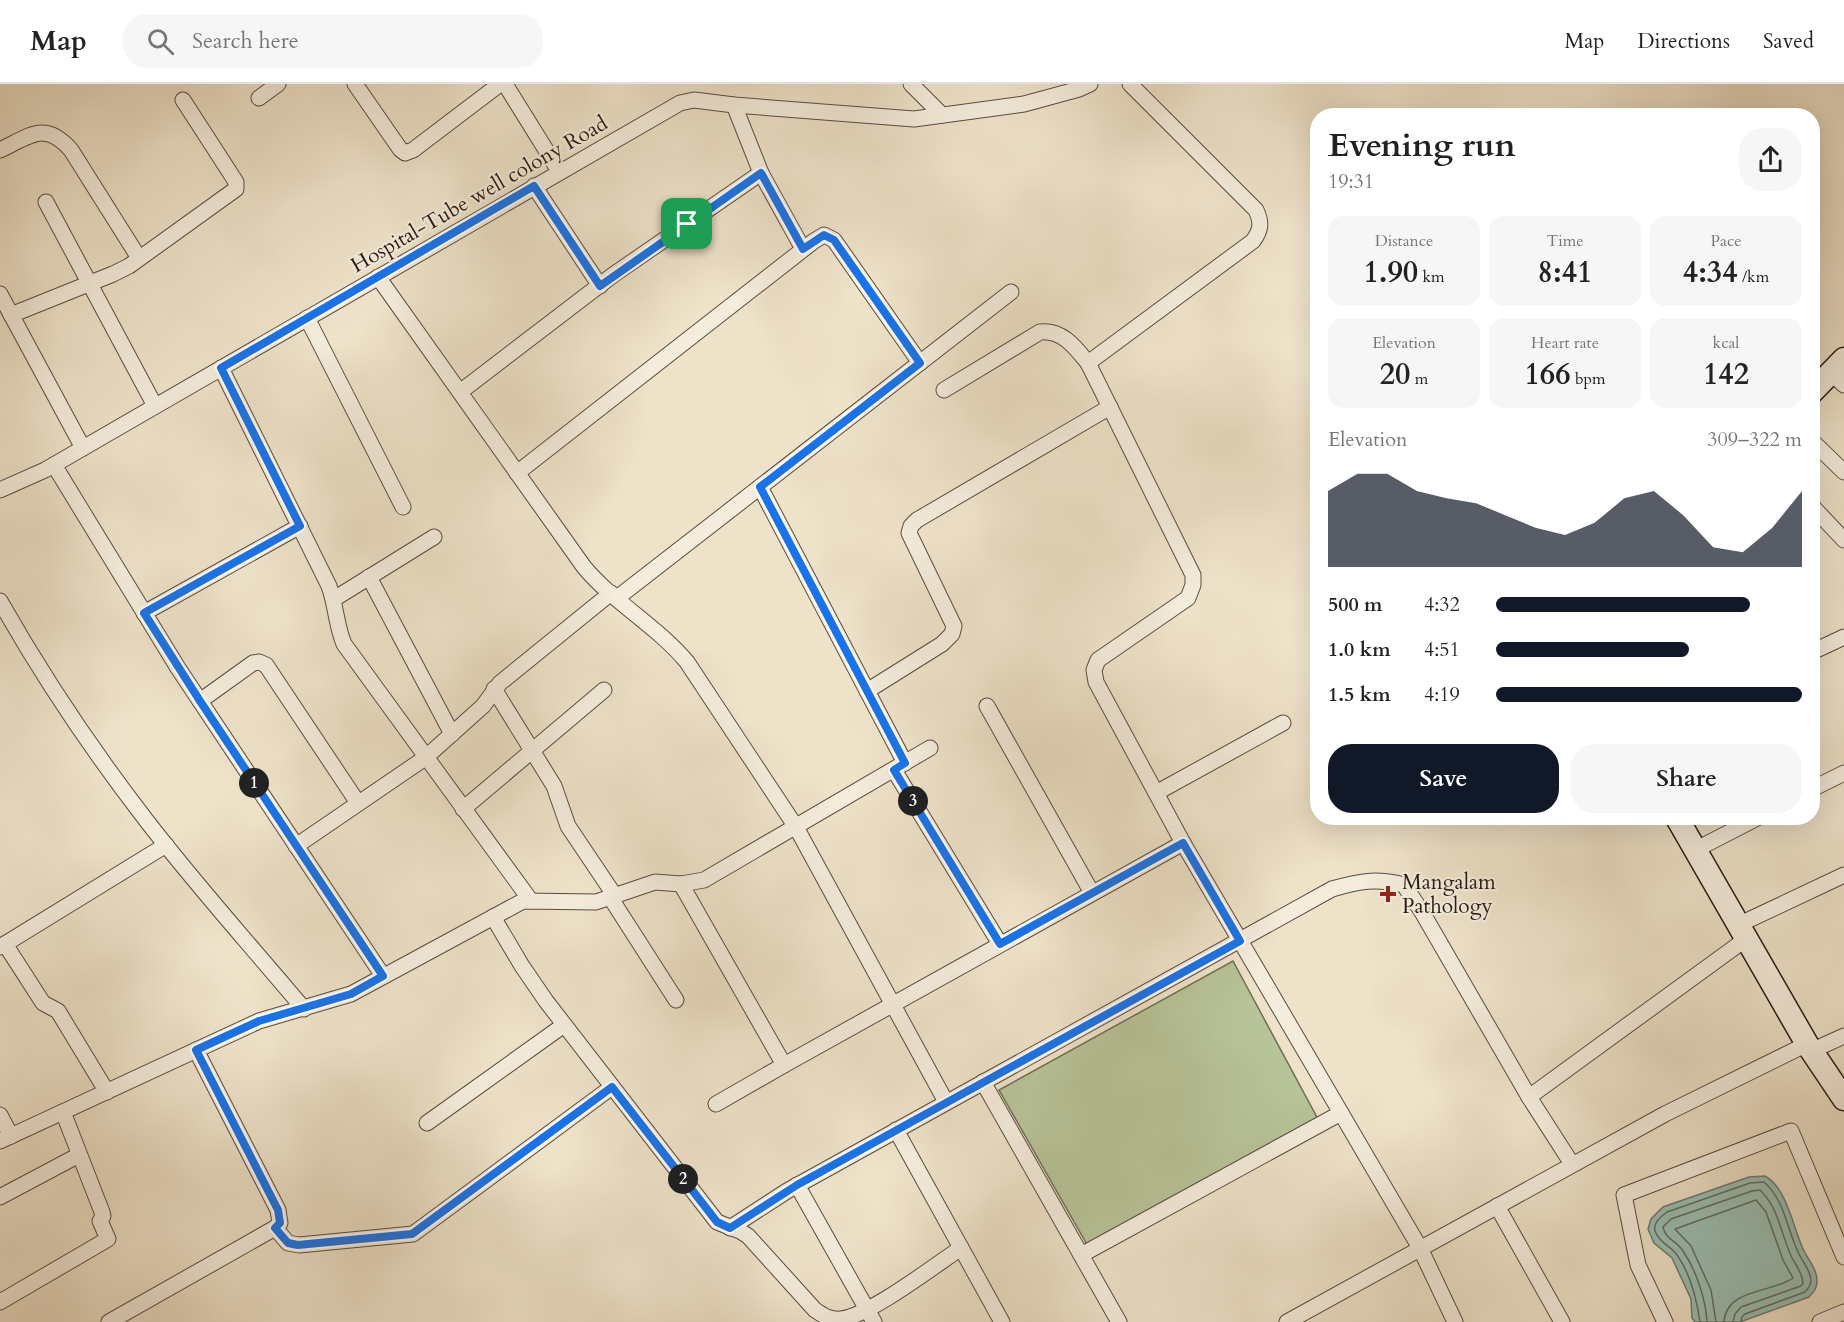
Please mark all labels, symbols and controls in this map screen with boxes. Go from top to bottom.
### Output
search box [123,14,543,68]
text: Map [30,22,87,60]
icon: search [144,25,177,58]
text: Search here [192,26,299,56]
text: Map [1564,27,1604,56]
text: Directions [1637,27,1730,56]
text: Saved [1763,27,1814,56]
street label: Hospital-Tube well colony Road [346,109,613,280]
text: Evening run [1328,123,1516,168]
button: share [1739,128,1802,191]
text: 19:31 [1328,168,1374,195]
pin [661,198,712,249]
icon: arrive [670,207,703,240]
text: Distance [1375,230,1433,252]
text: Time [1546,230,1584,252]
text: Pace [1711,230,1741,252]
text: 1.90 [1363,252,1418,293]
text: 8:41 [1538,252,1592,293]
text: 4:34 [1683,252,1738,293]
text: km [1418,266,1445,288]
text: /km [1738,266,1769,288]
text: Elevation [1372,332,1436,354]
text: Heart rate [1531,332,1599,354]
text: kcal [1713,332,1739,354]
text: 20 [1380,354,1410,395]
text: 166 [1524,354,1571,395]
text: 142 [1703,354,1749,395]
text: m [1410,368,1428,390]
text: bpm [1571,368,1606,390]
text: Elevation [1328,426,1407,453]
text: 309–322 m [1707,426,1802,453]
text: 500 m [1328,591,1383,618]
text: 4:32 [1424,591,1460,618]
text: 1.0 km [1328,636,1391,663]
text: 4:51 [1424,636,1460,663]
text: 1.5 km [1328,681,1391,708]
text: 4:19 [1424,681,1460,708]
button: Save [1328,744,1559,813]
button: Share [1571,744,1802,813]
pin: 1 [239,768,269,798]
text: 1 [250,772,258,794]
pin: 3 [898,786,928,816]
text: 3 [909,790,917,812]
place label: Mangalam Pathology [1402,868,1496,921]
marker: Mangalam Pathology [1379,885,1397,903]
pin: 2 [668,1164,698,1194]
text: 2 [679,1168,687,1190]

